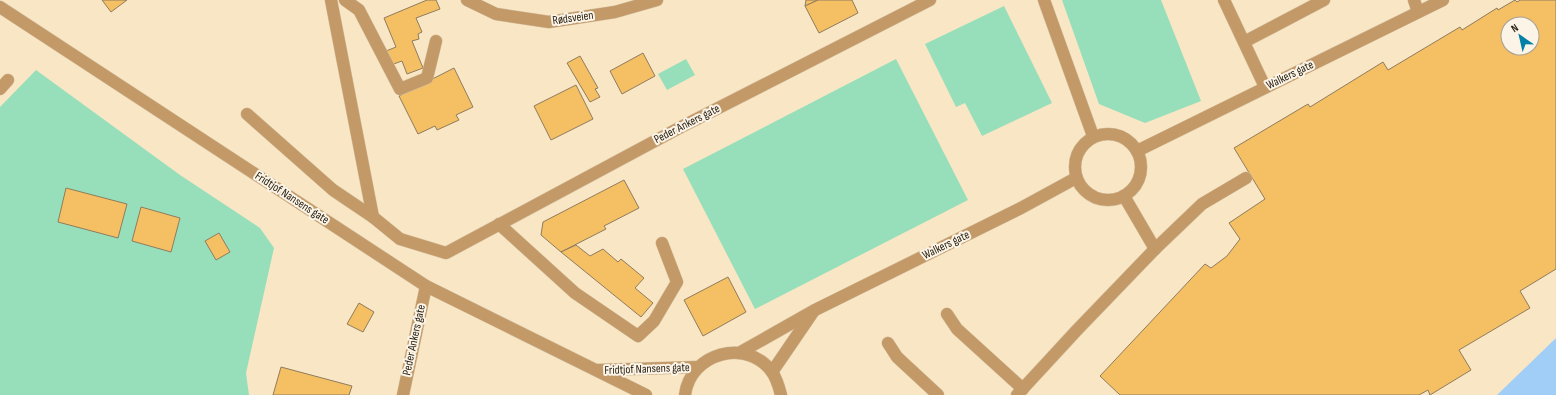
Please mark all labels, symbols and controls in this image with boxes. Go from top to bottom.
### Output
street label: Rødsveien [552,8,594,28]
north arrow [1500,16,1540,56]
text: N [1509,21,1521,35]
street label: Walkers gate [1264,57,1316,93]
street label: Peder Ankers gate [652,101,723,147]
street label: Fridtjof Nansens gate [252,168,332,228]
street label: Walkers gate [920,227,972,263]
street label: Peder Ankers gate [399,303,429,377]
street label: Fridtjof Nansens gate [604,360,690,378]

